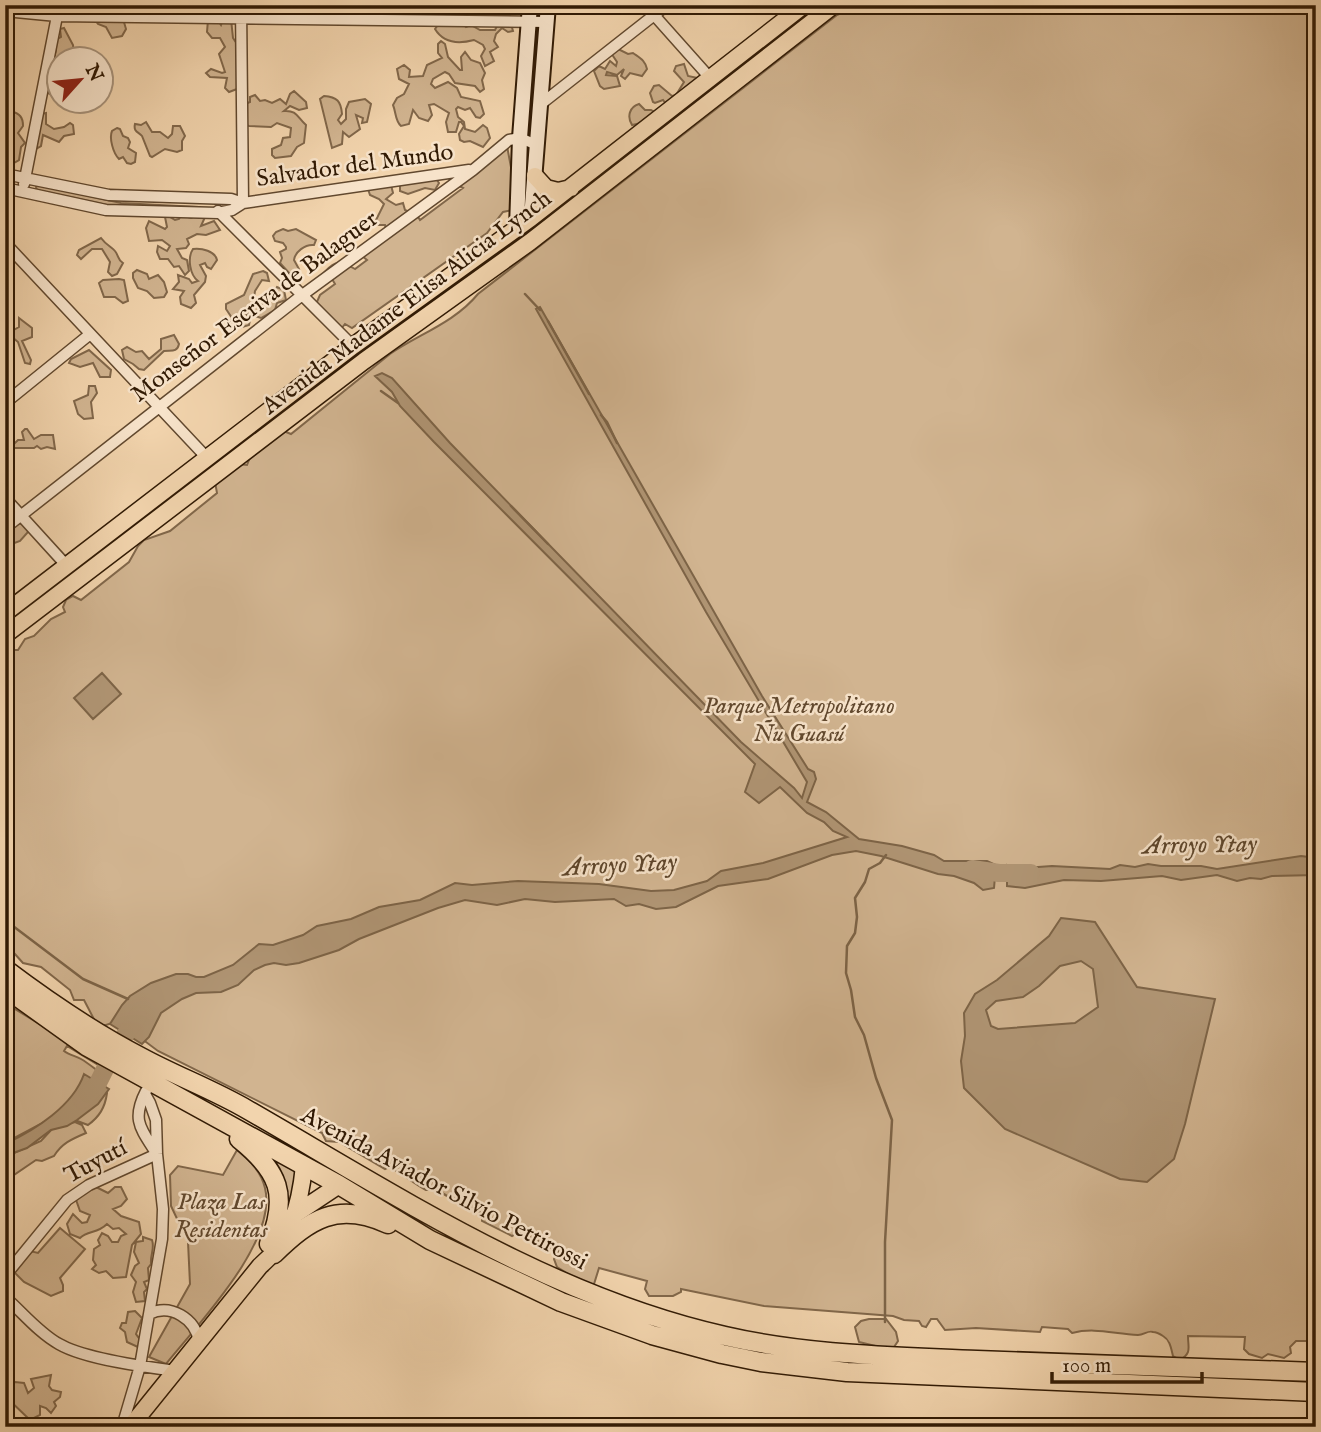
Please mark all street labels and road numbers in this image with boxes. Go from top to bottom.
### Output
street label: Salvador del Mundo [255,137,455,195]
street label: Avenida Madame Elisa Alicia Lynch [255,184,558,423]
street label: Monseñor Escriva de Balaguer [125,204,385,410]
street label: Avenida Aviador Silvio Pettirossi [294,1100,593,1278]
street label: Tuyutí [59,1132,134,1191]

